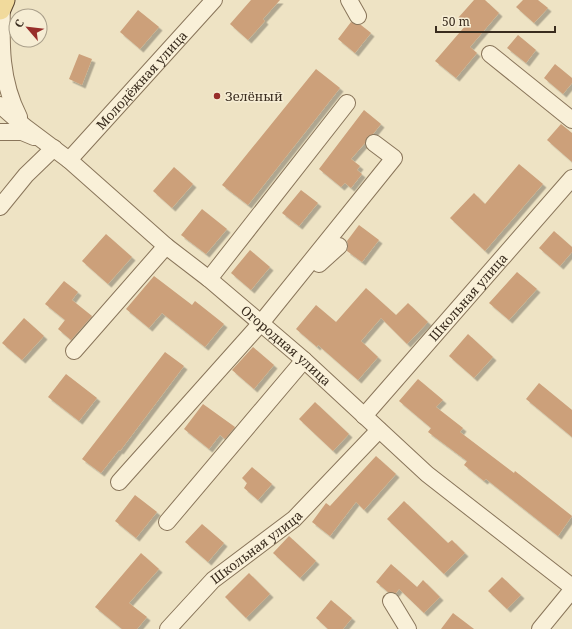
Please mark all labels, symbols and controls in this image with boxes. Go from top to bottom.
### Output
north arrow [8,8,48,48]
scale bar [436,8,555,34]
text: 50 m [442,13,470,30]
text: С [10,16,27,30]
street label: Молодёжная улица [92,27,191,133]
place label: Зелёный [225,87,283,105]
marker: Зелёный [212,91,222,101]
street label: Школьная улица [425,249,511,345]
street label: Огородная улица [237,301,335,390]
street label: Школьная улица [207,506,307,588]

